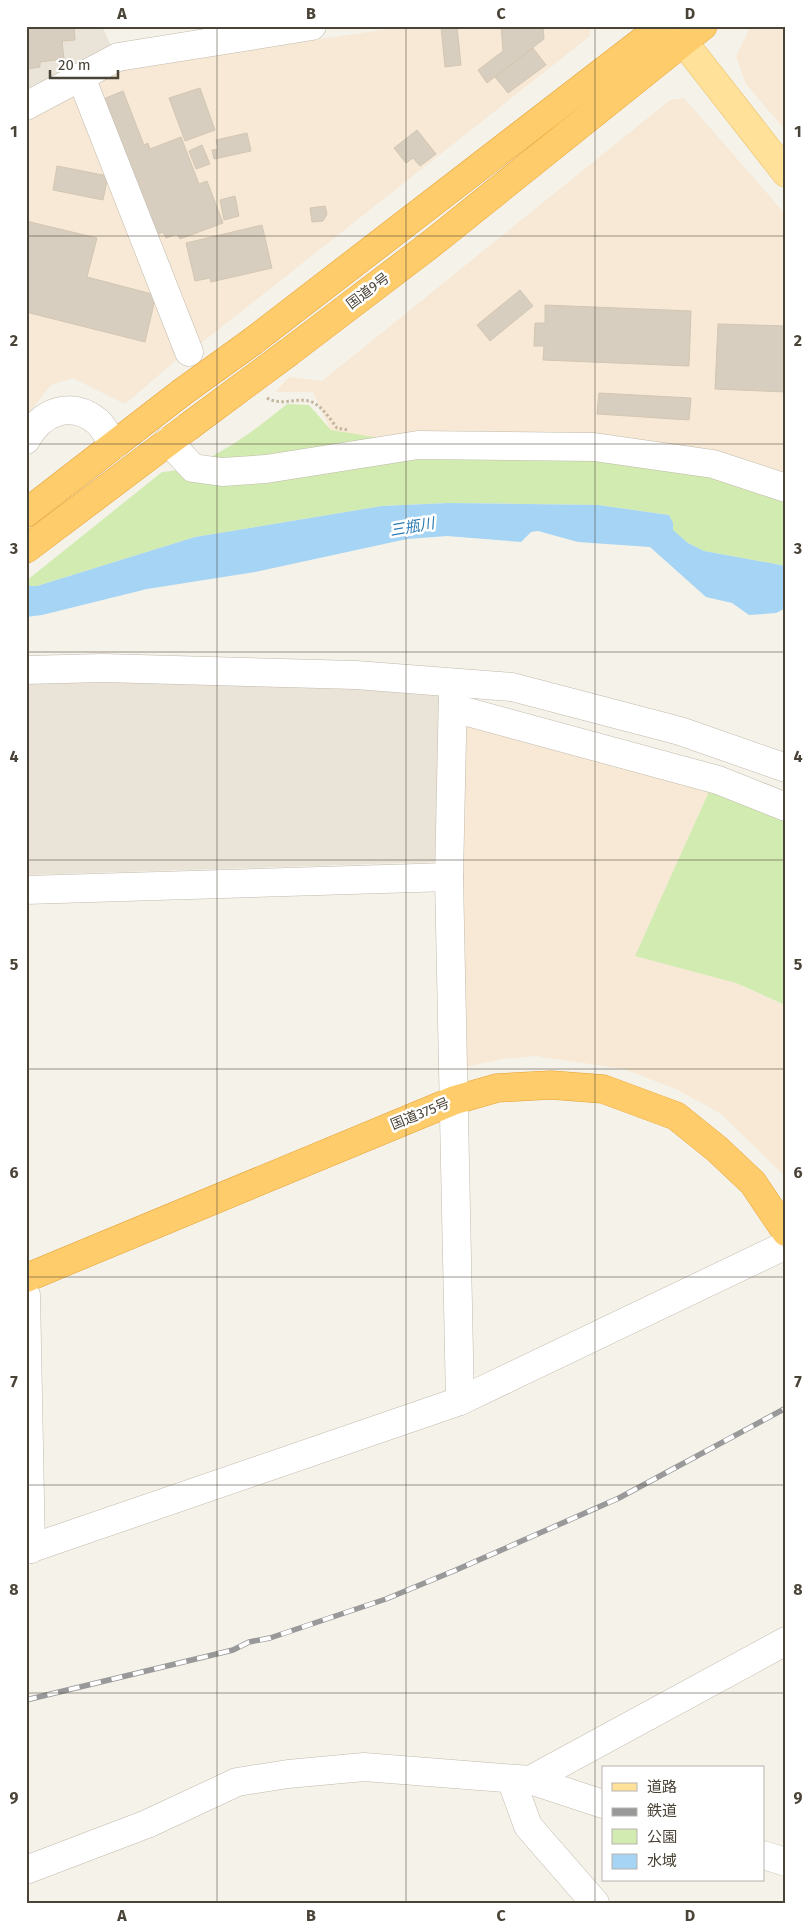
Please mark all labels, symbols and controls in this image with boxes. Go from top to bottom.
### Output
text: A [116,4,127,23]
text: B [306,4,316,23]
text: C [496,4,506,23]
text: D [685,4,695,23]
scale bar [50,48,118,80]
text: 20 m [58,56,91,74]
text: 1 [10,122,18,141]
text: 1 [794,122,802,141]
street label: 国道9号 [343,269,393,313]
text: 2 [10,331,18,350]
text: 2 [794,331,802,350]
water label: 三瓶川 [388,514,438,540]
text: 3 [9,539,18,558]
text: 3 [793,539,802,558]
text: 4 [9,747,19,766]
text: 4 [793,747,803,766]
text: 5 [10,955,19,974]
text: 5 [794,955,803,974]
street label: 国道375号 [388,1095,452,1133]
text: 6 [9,1163,19,1182]
text: 6 [793,1163,803,1182]
text: 7 [10,1372,18,1391]
text: 7 [794,1372,802,1391]
text: 8 [9,1580,19,1599]
text: 8 [793,1580,803,1599]
legend [602,1766,764,1882]
text: 道路 [647,1778,677,1796]
text: 9 [10,1788,19,1807]
text: 9 [794,1788,803,1807]
text: 鉄道 [647,1802,677,1820]
text: 公園 [647,1828,677,1846]
text: 水域 [647,1852,677,1870]
text: A [116,1906,127,1925]
text: B [306,1906,316,1925]
text: C [496,1906,506,1925]
text: D [685,1906,695,1925]

